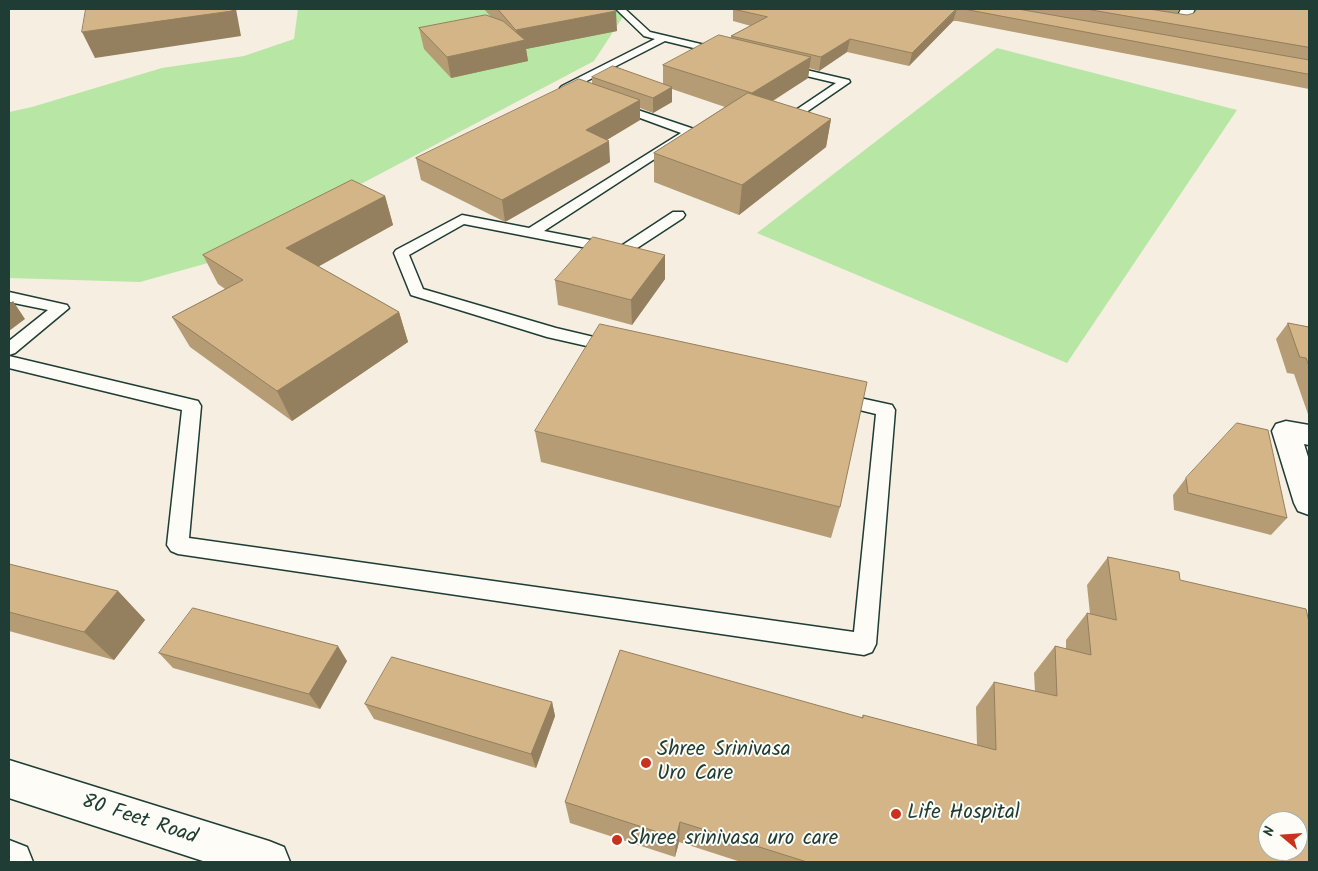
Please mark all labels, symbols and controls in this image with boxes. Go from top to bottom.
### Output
place label: Shree Srinivasa Uro Care [657,738,790,788]
marker: Shree Srinivasa Uro Care [639,756,653,770]
street label: 80 Feet Road [78,790,200,852]
place label: Life Hospital [907,801,1020,827]
marker: Life Hospital [889,807,903,821]
north arrow [1258,811,1308,861]
text: N [1258,824,1282,839]
place label: Shree srinivasa uro care [628,827,838,853]
marker: Shree srinivasa uro care [610,833,624,847]

